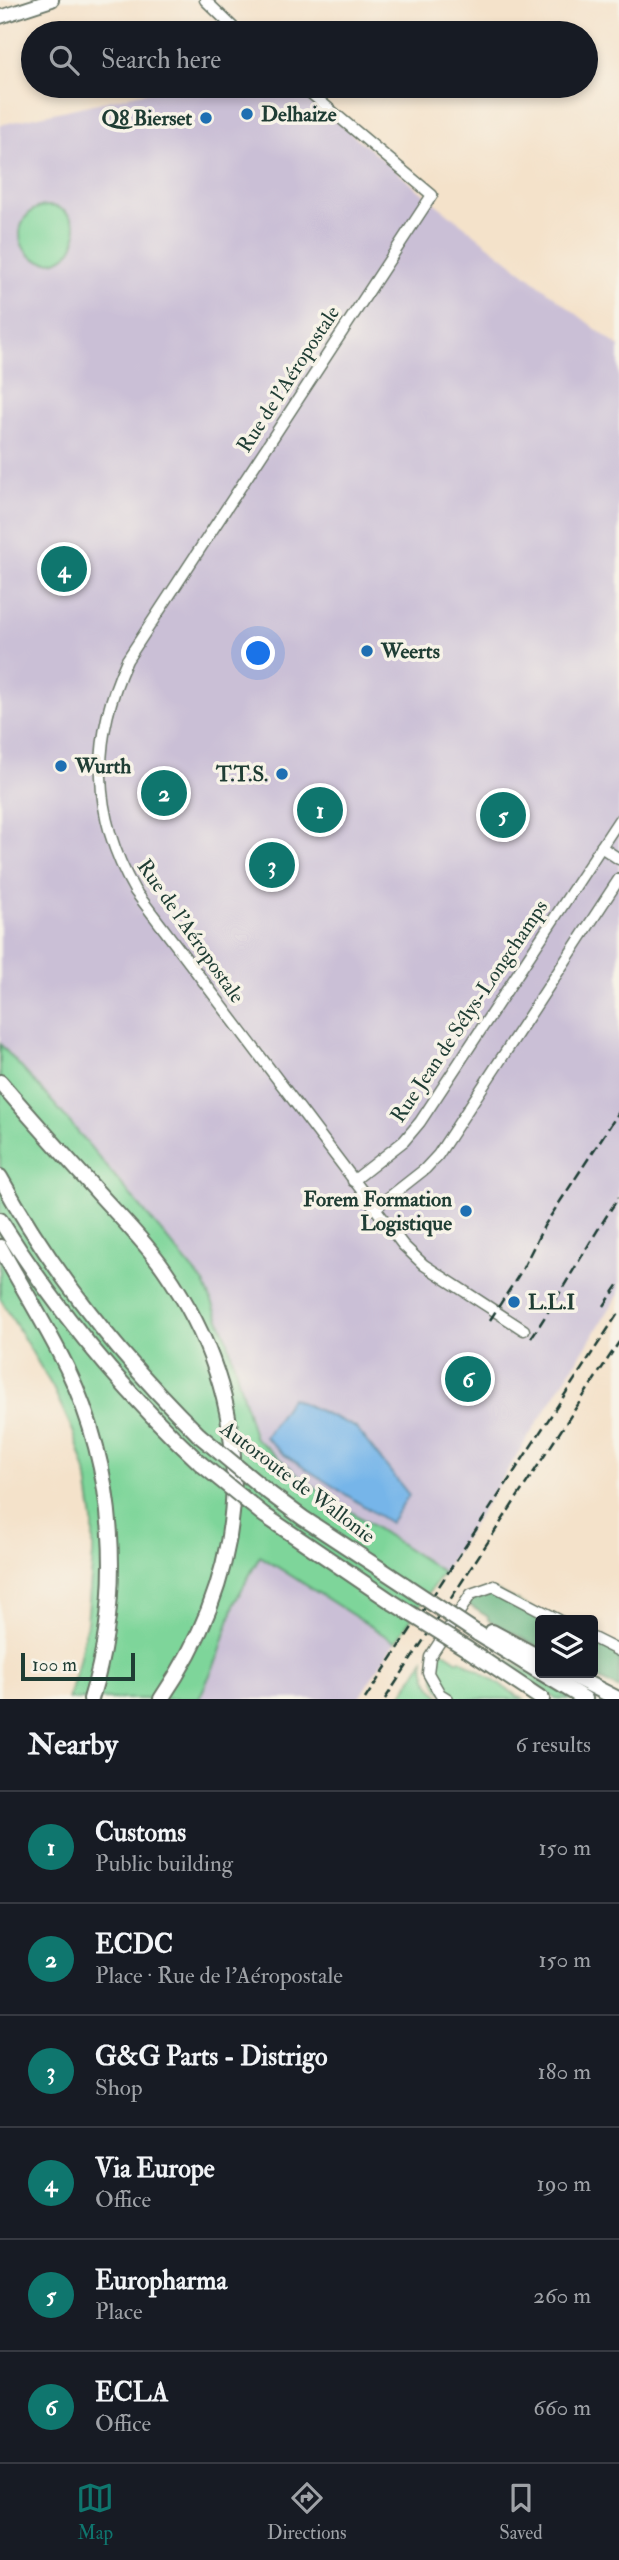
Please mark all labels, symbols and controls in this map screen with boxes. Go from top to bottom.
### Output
search box [21,21,598,98]
icon: search [45,41,83,79]
text: Search here [101,44,221,76]
place label: Delhaize [261,101,337,128]
place label: Q8 Bierset [101,105,192,132]
marker: Delhaize [239,106,255,122]
marker: Q8 Bierset [198,110,214,126]
street label: Rue de l'Aéropostale [231,301,346,458]
pin: 4 [41,543,87,595]
your location [241,636,275,670]
place label: Weerts [380,638,440,665]
marker: Weerts [359,643,375,659]
place label: Wurth [74,753,131,780]
marker: Wurth [53,758,69,774]
place label: T.T.S. [215,761,268,788]
marker: T.T.S. [274,766,290,782]
pin: 2 [141,767,187,819]
pin: 1 [297,784,343,836]
pin: 5 [480,789,526,841]
pin: 3 [249,839,295,891]
street label: Rue de l'Aéropostale [131,854,250,1009]
street label: Rue Jean de Sélys-Longchamps [385,895,554,1128]
place label: Forem Formation Logistique [303,1186,452,1237]
marker: Forem Formation Logistique [458,1203,474,1219]
place label: L.L.I [528,1289,576,1316]
marker: L.L.I [506,1294,522,1310]
pin: 6 [445,1353,491,1405]
street label: Autoroute de Wallonie [214,1415,381,1550]
map controls [535,1615,598,1678]
button: layers [535,1615,598,1678]
scale bar [21,1650,135,1682]
text: 100 m [32,1653,77,1677]
text: Nearby [28,1726,118,1763]
text: 6 results [516,1730,591,1759]
text: Customs [95,1817,186,1849]
text: 1 [47,1833,55,1862]
text: 150 m [538,1833,591,1862]
text: Public building [95,1849,233,1878]
text: ECDC [95,1929,173,1961]
text: 2 [45,1945,57,1974]
text: 150 m [538,1945,591,1974]
text: Place · Rue de l'Aéropostale [95,1961,343,1990]
text: G&G Parts - Distrigo [95,2041,328,2073]
text: 3 [47,2057,55,2086]
text: 180 m [538,2057,591,2086]
text: Shop [95,2073,143,2102]
text: Via Europe [95,2153,215,2185]
text: 4 [45,2169,57,2198]
text: 190 m [537,2169,591,2198]
text: Office [95,2185,151,2214]
text: Europharma [95,2265,227,2297]
text: 5 [46,2281,56,2310]
text: 260 m [533,2281,591,2310]
text: Place [95,2297,143,2326]
text: ECLA [95,2377,169,2409]
text: 6 [45,2393,57,2422]
text: 660 m [533,2393,591,2422]
text: Office [95,2409,151,2438]
tab: Map [76,2479,114,2545]
tab: Directions [267,2479,347,2545]
tab: Saved [499,2479,543,2545]

